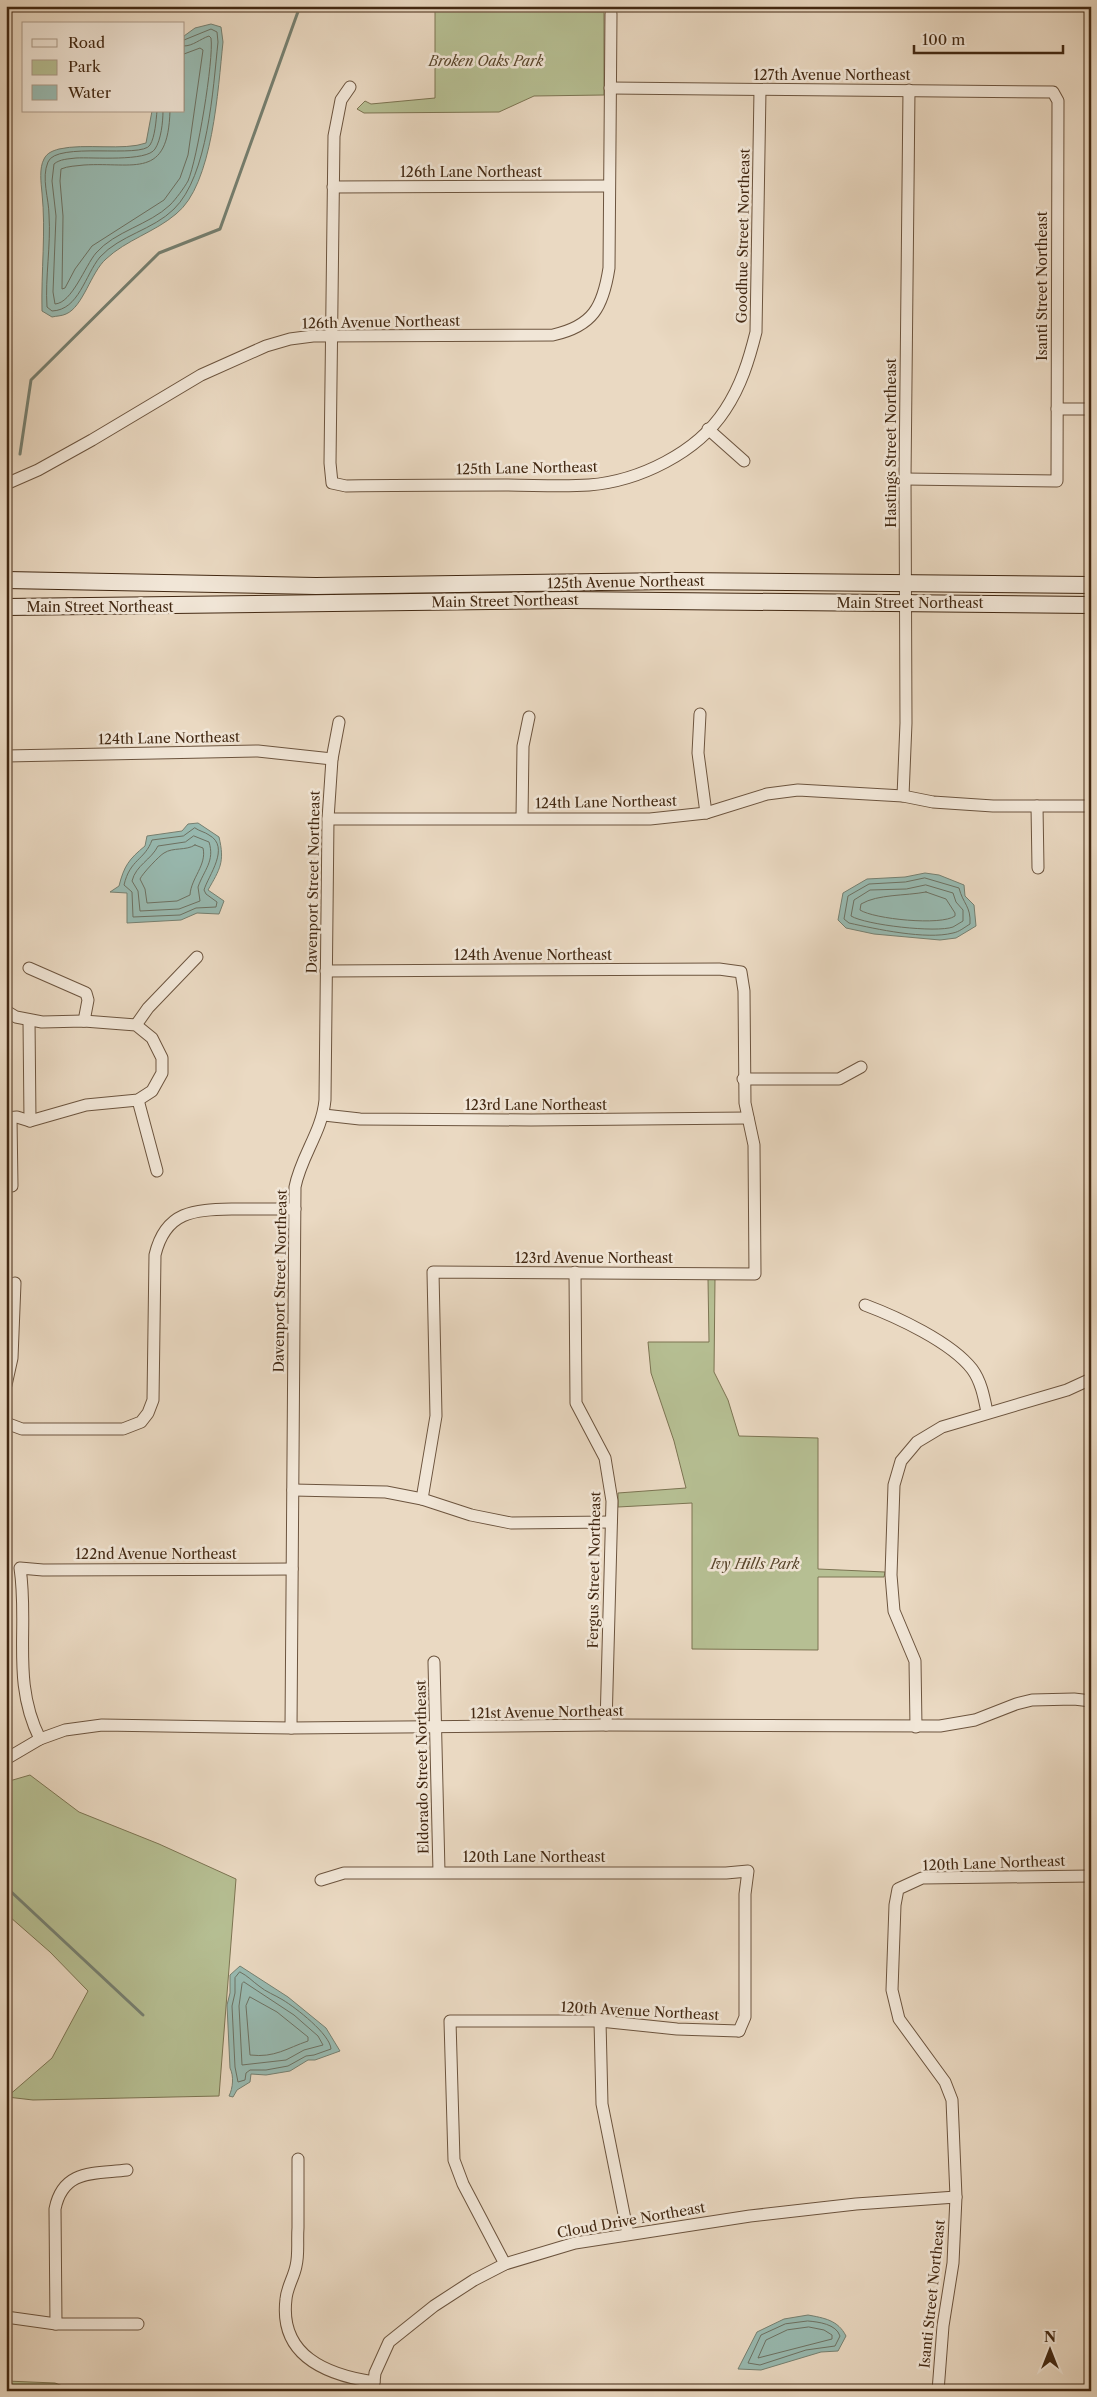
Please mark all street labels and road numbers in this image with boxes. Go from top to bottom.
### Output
street label: 127th Avenue Northeast [754,66,910,84]
street label: Goodhue Street Northeast [732,148,754,324]
street label: 126th Lane Northeast [400,163,542,181]
street label: Isanti Street Northeast [1033,211,1051,361]
street label: 126th Avenue Northeast [302,312,460,332]
street label: Hastings Street Northeast [882,358,900,528]
street label: 125th Lane Northeast [456,458,598,478]
street label: 125th Avenue Northeast [547,572,705,592]
street label: Main Street Northeast [431,591,579,611]
street label: Main Street Northeast [836,594,984,612]
street label: Main Street Northeast [26,598,174,616]
street label: 124th Lane Northeast [98,728,240,748]
street label: Davenport Street Northeast [302,790,324,974]
street label: 124th Lane Northeast [535,792,677,812]
street label: 124th Avenue Northeast [454,946,612,964]
street label: 123rd Lane Northeast [465,1096,607,1114]
street label: Davenport Street Northeast [269,1189,291,1373]
street label: 123rd Avenue Northeast [515,1249,673,1267]
street label: Fergus Street Northeast [584,1491,604,1649]
street label: 122nd Avenue Northeast [75,1545,237,1563]
street label: Eldorado Street Northeast [411,1680,433,1854]
street label: 121st Avenue Northeast [470,1702,624,1722]
street label: 120th Lane Northeast [463,1848,605,1866]
street label: 120th Lane Northeast [922,1852,1066,1874]
street label: 120th Avenue Northeast [560,1998,720,2024]
street label: Cloud Drive Northeast [556,2198,707,2242]
street label: Isanti Street Northeast [915,2219,949,2369]

